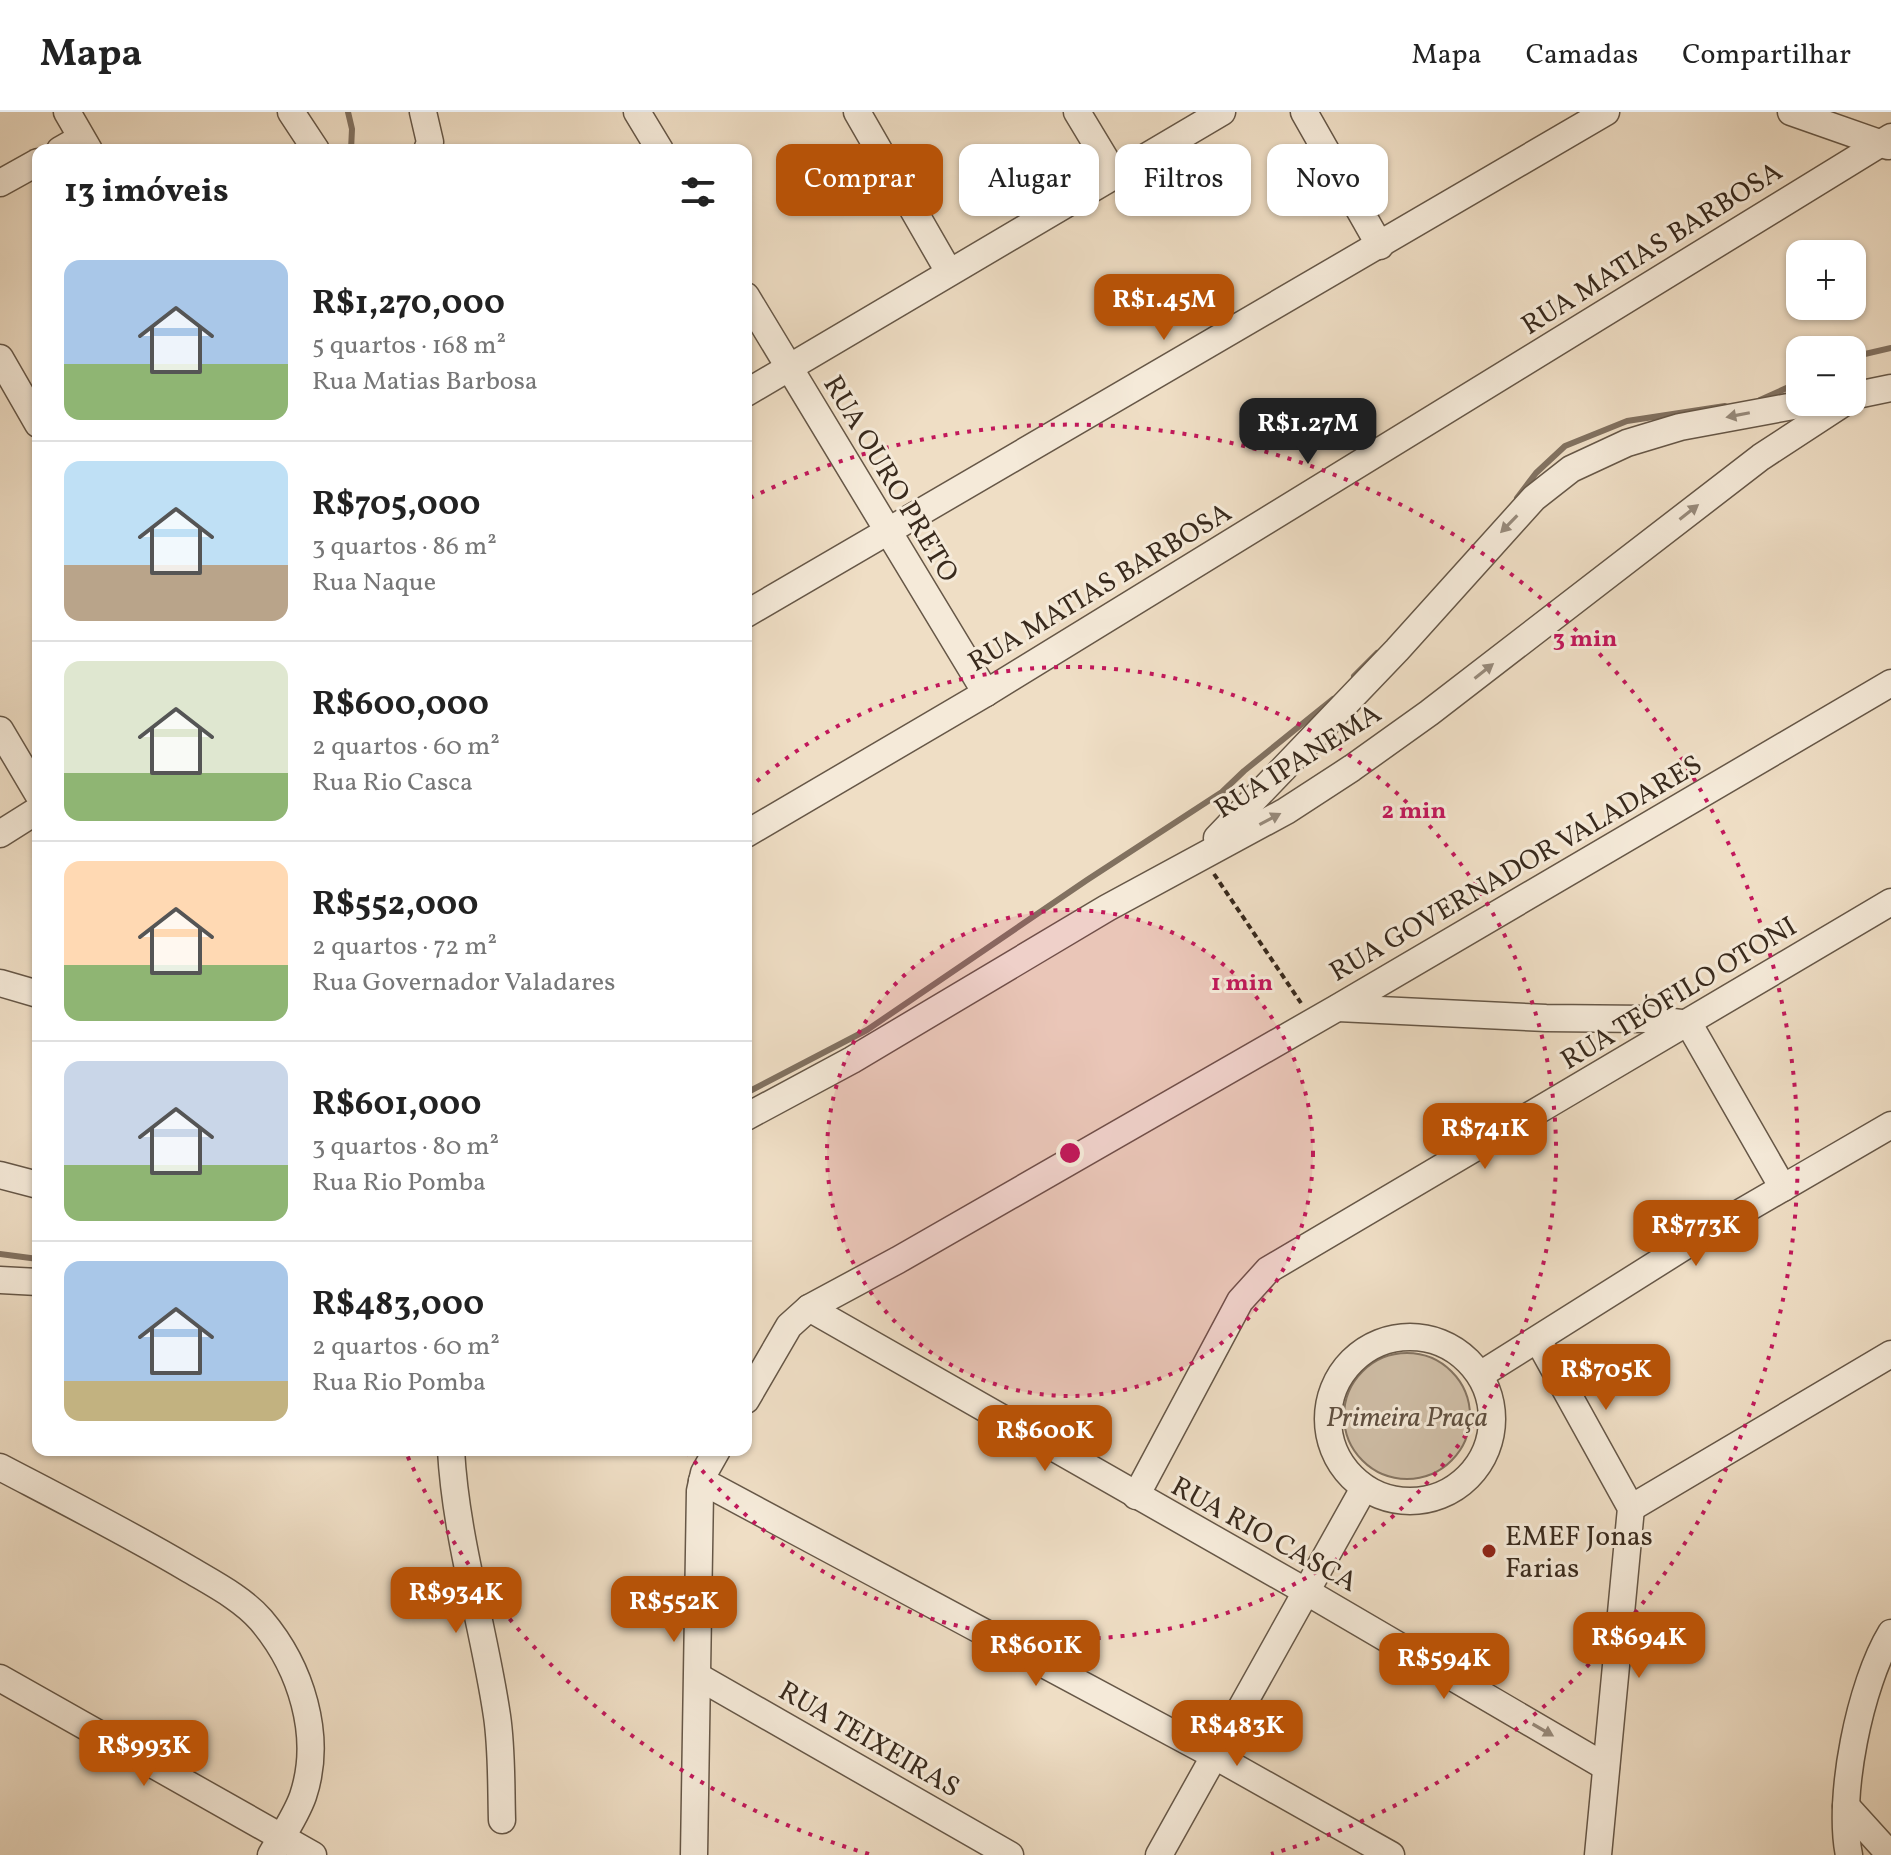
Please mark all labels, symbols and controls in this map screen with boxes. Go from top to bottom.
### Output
text: Mapa [40,29,142,82]
text: Mapa [1412,36,1482,75]
text: Camadas [1526,36,1638,75]
text: Compartilhar [1682,36,1851,75]
chip: Comprar [776,144,943,216]
chip: Alugar [959,144,1099,216]
chip: Filtros [1115,144,1251,216]
chip: Novo [1267,144,1388,216]
street label: RUA MATIAS BARBOSA [1514,153,1791,345]
text: 13 imóveis [64,169,229,216]
icon: filters [676,170,720,214]
map controls [1786,240,1866,416]
button: + [1786,240,1866,320]
pin: R$1.45M [1090,274,1238,342]
text: R$1,270,000 [312,281,505,328]
text: R$1.45M [1112,282,1216,318]
icon: home [128,292,224,388]
text: 5 quartos · 168 m² [312,328,506,364]
button: − [1786,336,1866,416]
text: Rua Matias Barbosa [312,364,538,400]
street label: RUA OURO PRETO [813,368,967,590]
pin: R$1.27M [1234,398,1382,466]
text: R$1.27M [1257,406,1359,442]
one-way arrow [1726,410,1751,422]
text: R$705,000 [312,482,480,529]
icon: home [128,493,224,589]
street label: RUA MATIAS BARBOSA [961,494,1240,682]
one-way arrow [1679,504,1699,521]
one-way arrow [1500,514,1519,533]
text: 3 quartos · 86 m² [312,529,497,565]
text: Rua Naque [312,565,436,601]
text: 3 min [1553,623,1617,657]
one-way arrow [1473,664,1494,680]
text: R$600,000 [312,682,489,729]
icon: home [128,693,224,789]
street label: RUA IPANEMA [1207,695,1390,829]
text: 2 quartos · 60 m² [312,729,500,765]
street label: RUA GOVERNADOR VALADARES [1323,746,1710,992]
text: Rua Rio Casca [312,765,473,801]
text: 2 min [1382,795,1447,829]
one-way arrow [1259,813,1282,826]
text: R$552,000 [312,882,479,929]
icon: home [128,893,224,989]
street label: RUA TEÓFILO OTONI [1554,908,1805,1080]
text: 2 quartos · 72 m² [312,929,497,965]
text: Rua Governador Valadares [312,965,615,1001]
text: 1 min [1211,967,1273,1001]
text: R$601,000 [312,1082,481,1129]
icon: home [128,1093,224,1189]
pin: R$741K [1420,1103,1550,1171]
text: R$741K [1441,1111,1529,1147]
text: 3 quartos · 80 m² [312,1129,499,1165]
centre of rings [1056,1139,1084,1167]
text: Rua Rio Pomba [312,1165,486,1201]
pin: R$773K [1631,1200,1761,1268]
text: R$773K [1651,1208,1741,1244]
text: R$483,000 [312,1282,484,1329]
icon: home [128,1293,224,1389]
text: 2 quartos · 60 m² [312,1329,500,1365]
pin: R$705K [1541,1344,1671,1412]
text: R$705K [1560,1352,1652,1388]
text: Rua Rio Pomba [312,1365,486,1401]
park label: Primeira Praça [1326,1399,1488,1438]
pin: R$600K [980,1405,1110,1473]
text: R$600K [996,1413,1094,1449]
street label: RUA RIO CASCA [1163,1468,1364,1603]
place label: EMEF Jonas Farias [1505,1518,1653,1589]
marker: EMEF Jonas Farias [1480,1542,1498,1560]
pin: R$934K [391,1567,521,1635]
text: R$934K [409,1575,503,1611]
pin: R$552K [609,1576,739,1644]
text: R$552K [629,1584,719,1620]
pin: R$694K [1574,1612,1704,1680]
pin: R$601K [971,1620,1101,1688]
text: R$694K [1591,1620,1687,1656]
text: R$601K [990,1628,1082,1664]
pin: R$594K [1379,1633,1509,1701]
text: R$594K [1397,1641,1491,1677]
street label: RUA TEIXEIRAS [771,1672,967,1808]
pin: R$483K [1172,1700,1302,1768]
text: R$483K [1190,1708,1284,1744]
pin: R$993K [79,1720,209,1788]
one-way arrow [1532,1723,1555,1737]
text: R$993K [97,1728,191,1764]

